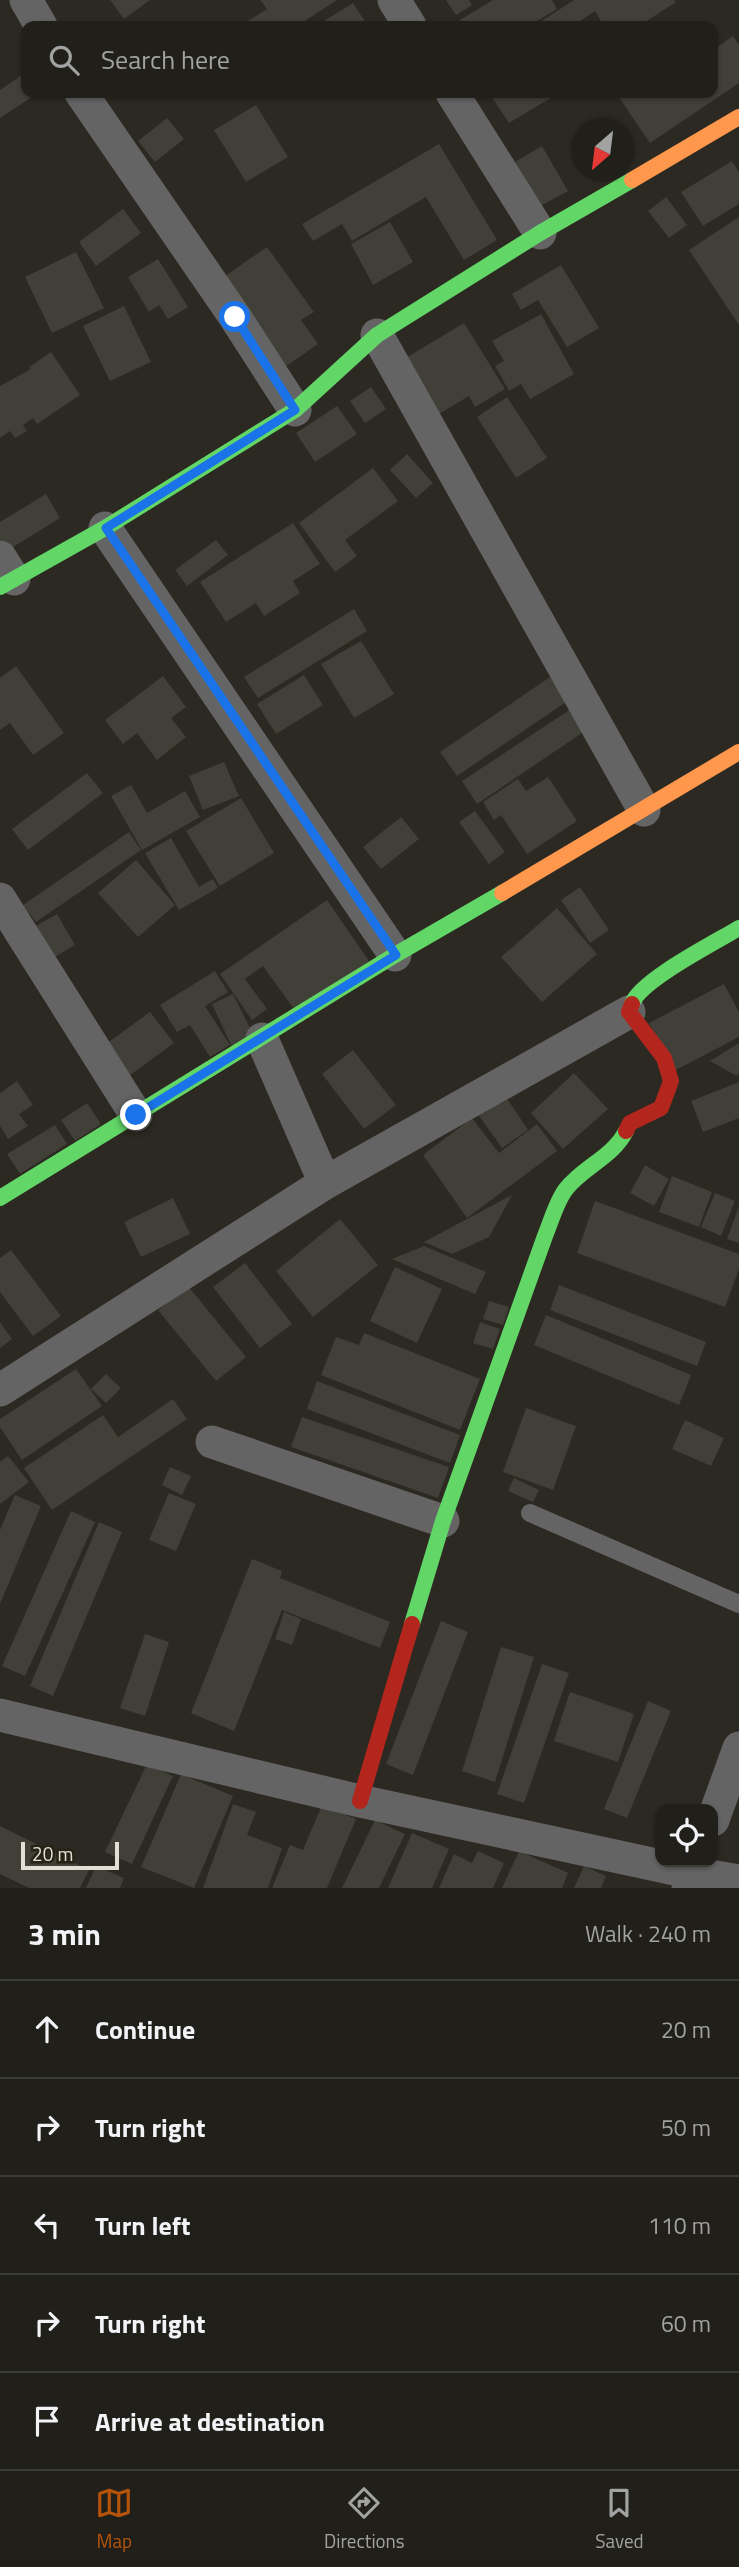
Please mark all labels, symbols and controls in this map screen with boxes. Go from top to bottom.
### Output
search box [21,21,718,98]
text: Search here [101,40,230,79]
icon: search [45,41,83,79]
north arrow [571,119,634,182]
route start [219,301,250,332]
route end [120,1099,151,1130]
map controls [655,1804,718,1867]
button: locate [655,1804,718,1867]
scale bar [21,1839,119,1871]
text: 20 m [32,1839,73,1868]
text: 3 min [28,1911,101,1957]
text: Walk · 240 m [585,1916,711,1951]
icon: ahead [28,2010,66,2048]
text: Continue [95,2010,195,2049]
text: 20 m [661,2012,711,2047]
icon: right [28,2108,66,2146]
text: Turn right [95,2108,206,2147]
text: 50 m [661,2110,711,2145]
icon: left [28,2206,66,2244]
text: Turn left [95,2206,190,2245]
text: 110 m [648,2208,711,2243]
icon: right [28,2304,66,2342]
text: Turn right [95,2304,206,2343]
text: 60 m [661,2306,711,2341]
icon: arrive [28,2402,66,2440]
text: Arrive at destination [95,2402,325,2441]
tab: Map [95,2484,133,2555]
tab: Directions [324,2484,405,2555]
tab: Saved [595,2484,644,2555]

